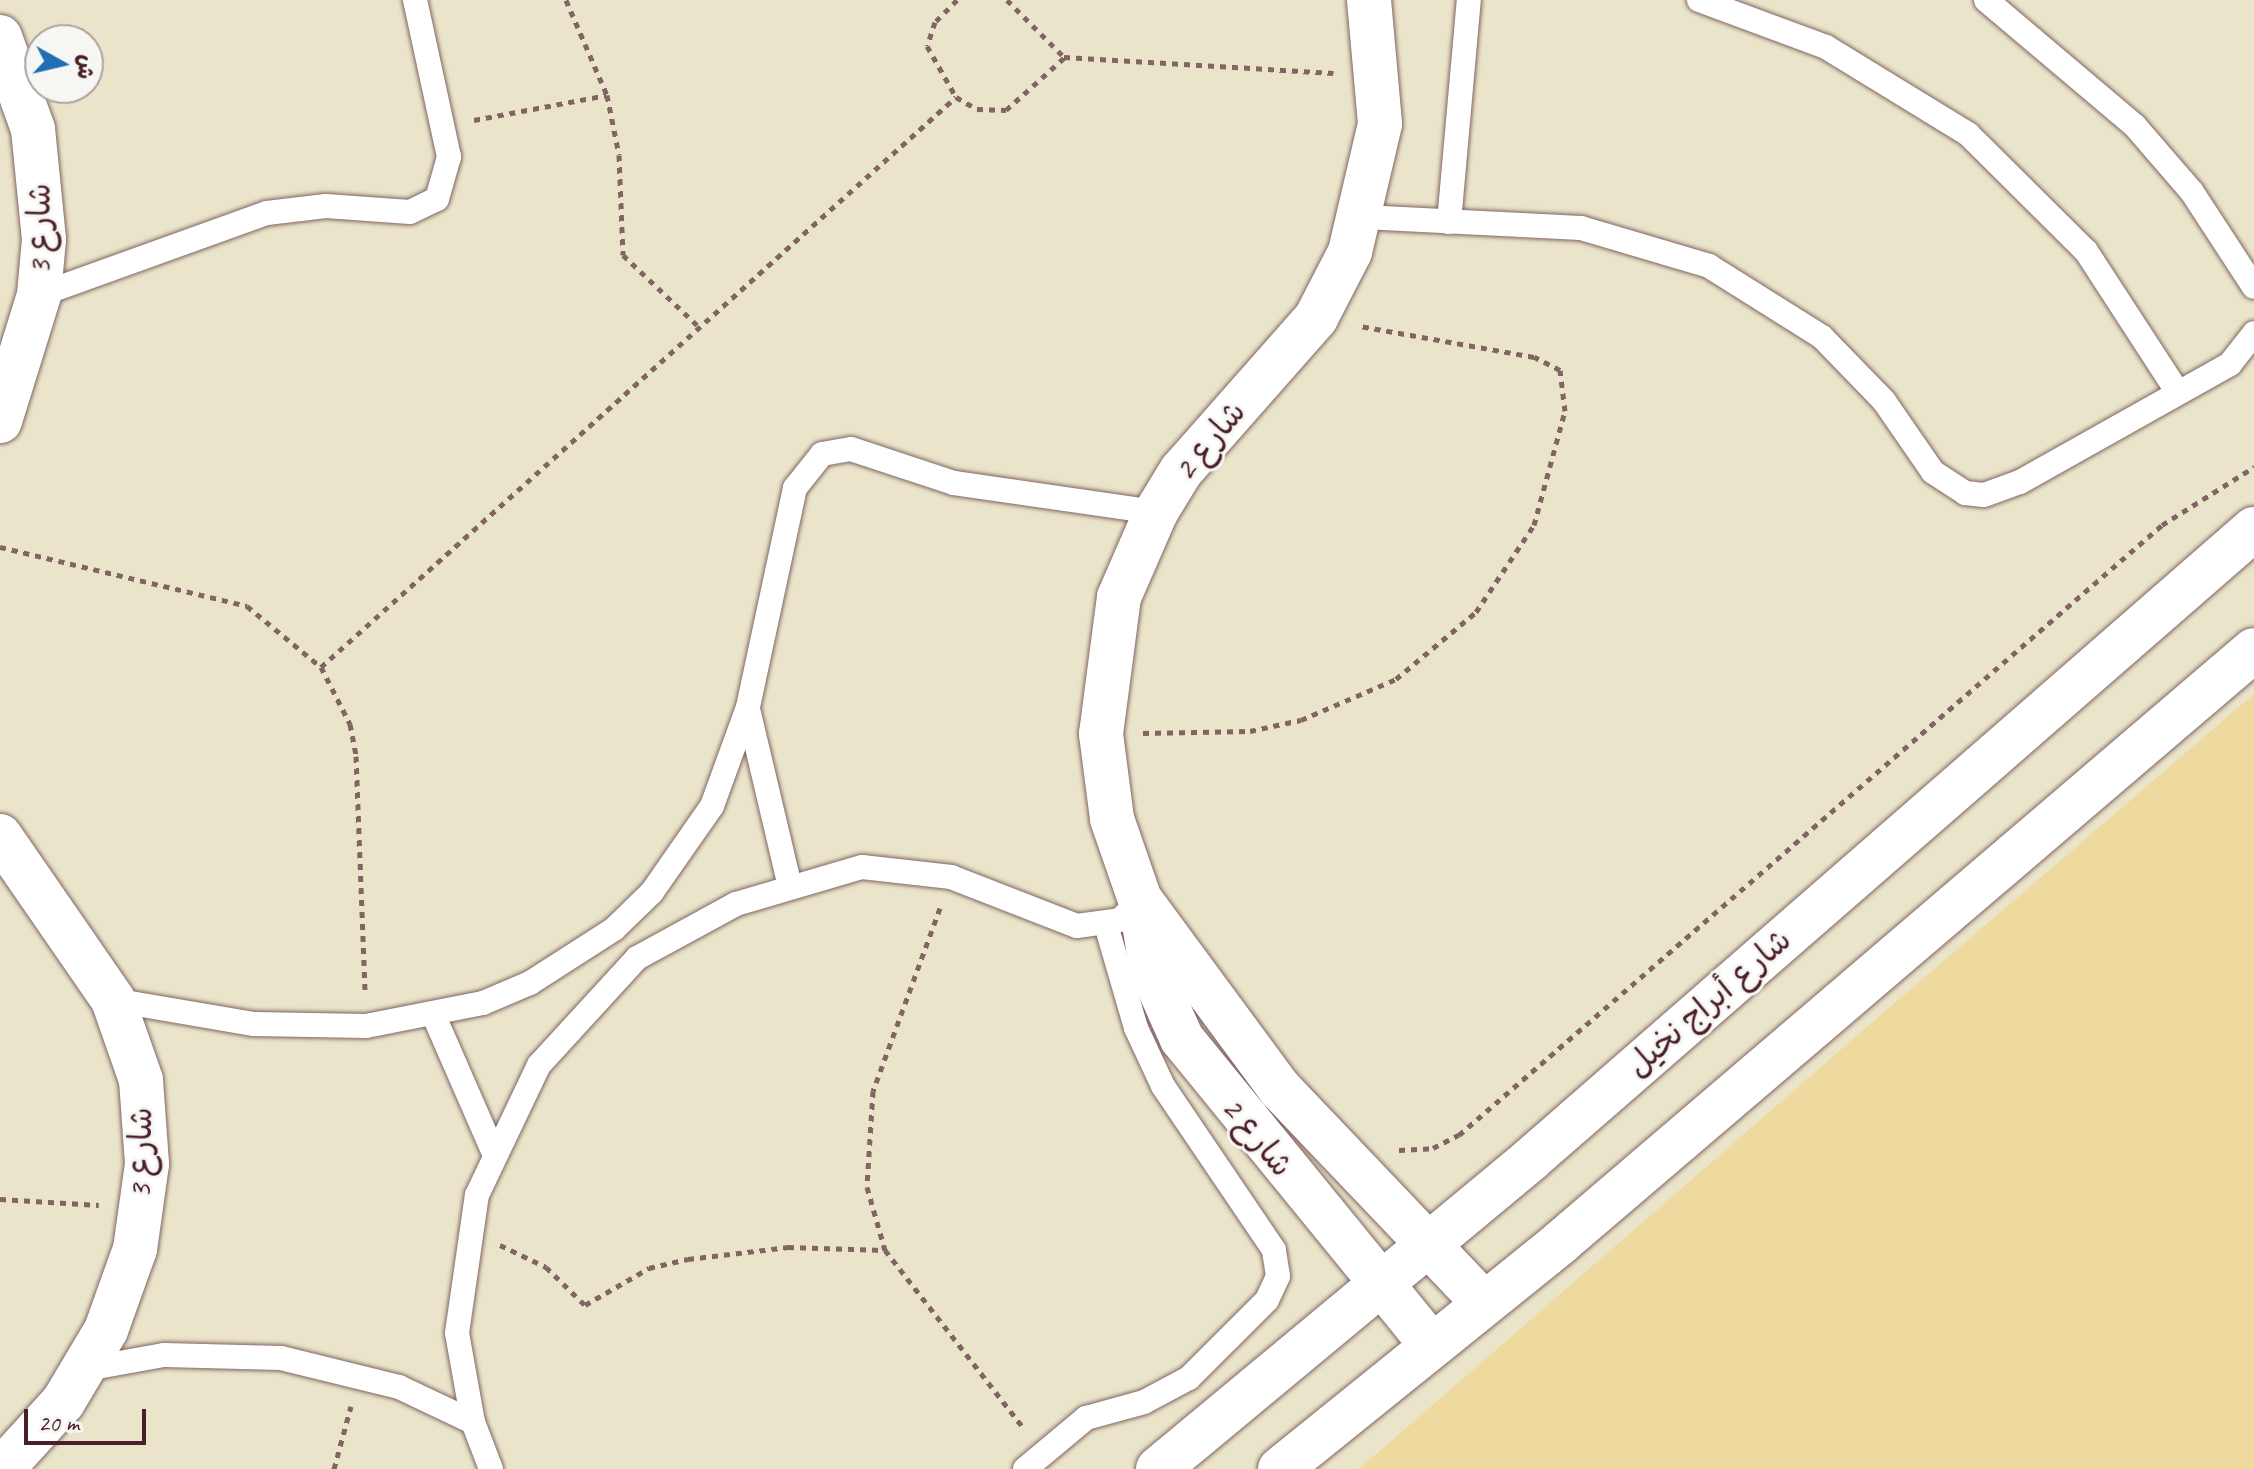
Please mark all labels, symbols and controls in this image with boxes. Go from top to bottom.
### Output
north arrow [24,24,104,104]
text: ش [70,53,101,81]
street label: شارع 3 [21,183,59,275]
street label: شارع 2 [1166,394,1254,488]
street label: شارع أبراج نخيل [1619,921,1799,1085]
street label: شارع 2 [1213,1089,1301,1185]
street label: شارع 3 [121,1107,161,1199]
scale bar [28,1393,150,1443]
text: 20 m [38,1408,79,1438]

